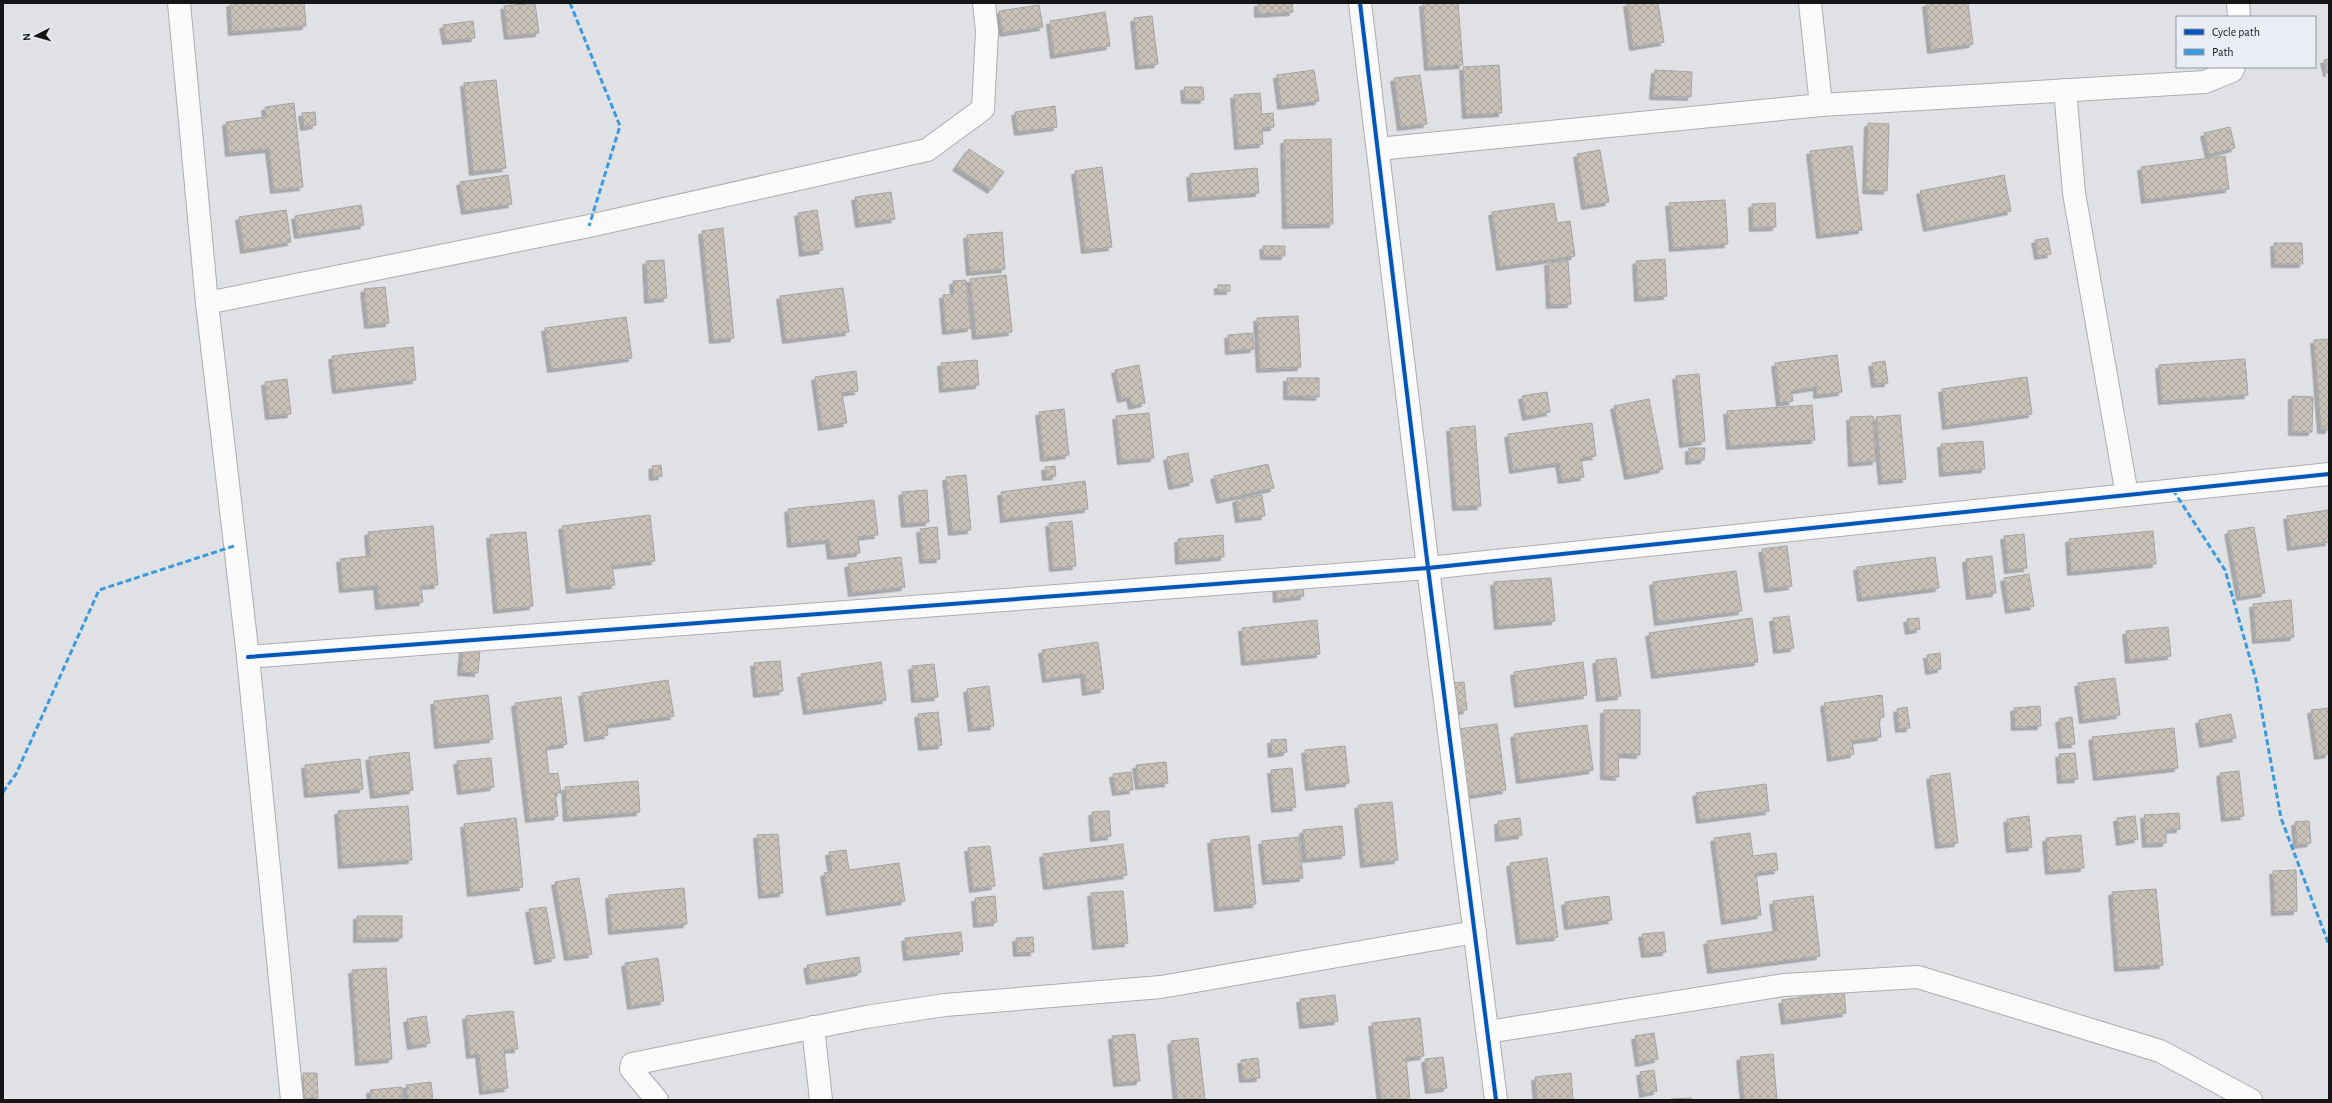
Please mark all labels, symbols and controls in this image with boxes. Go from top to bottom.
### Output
north arrow [16,16,56,56]
legend [2176,16,2316,68]
text: Cycle path [2212,26,2260,39]
text: N [21,33,32,41]
text: Path [2212,46,2234,58]

